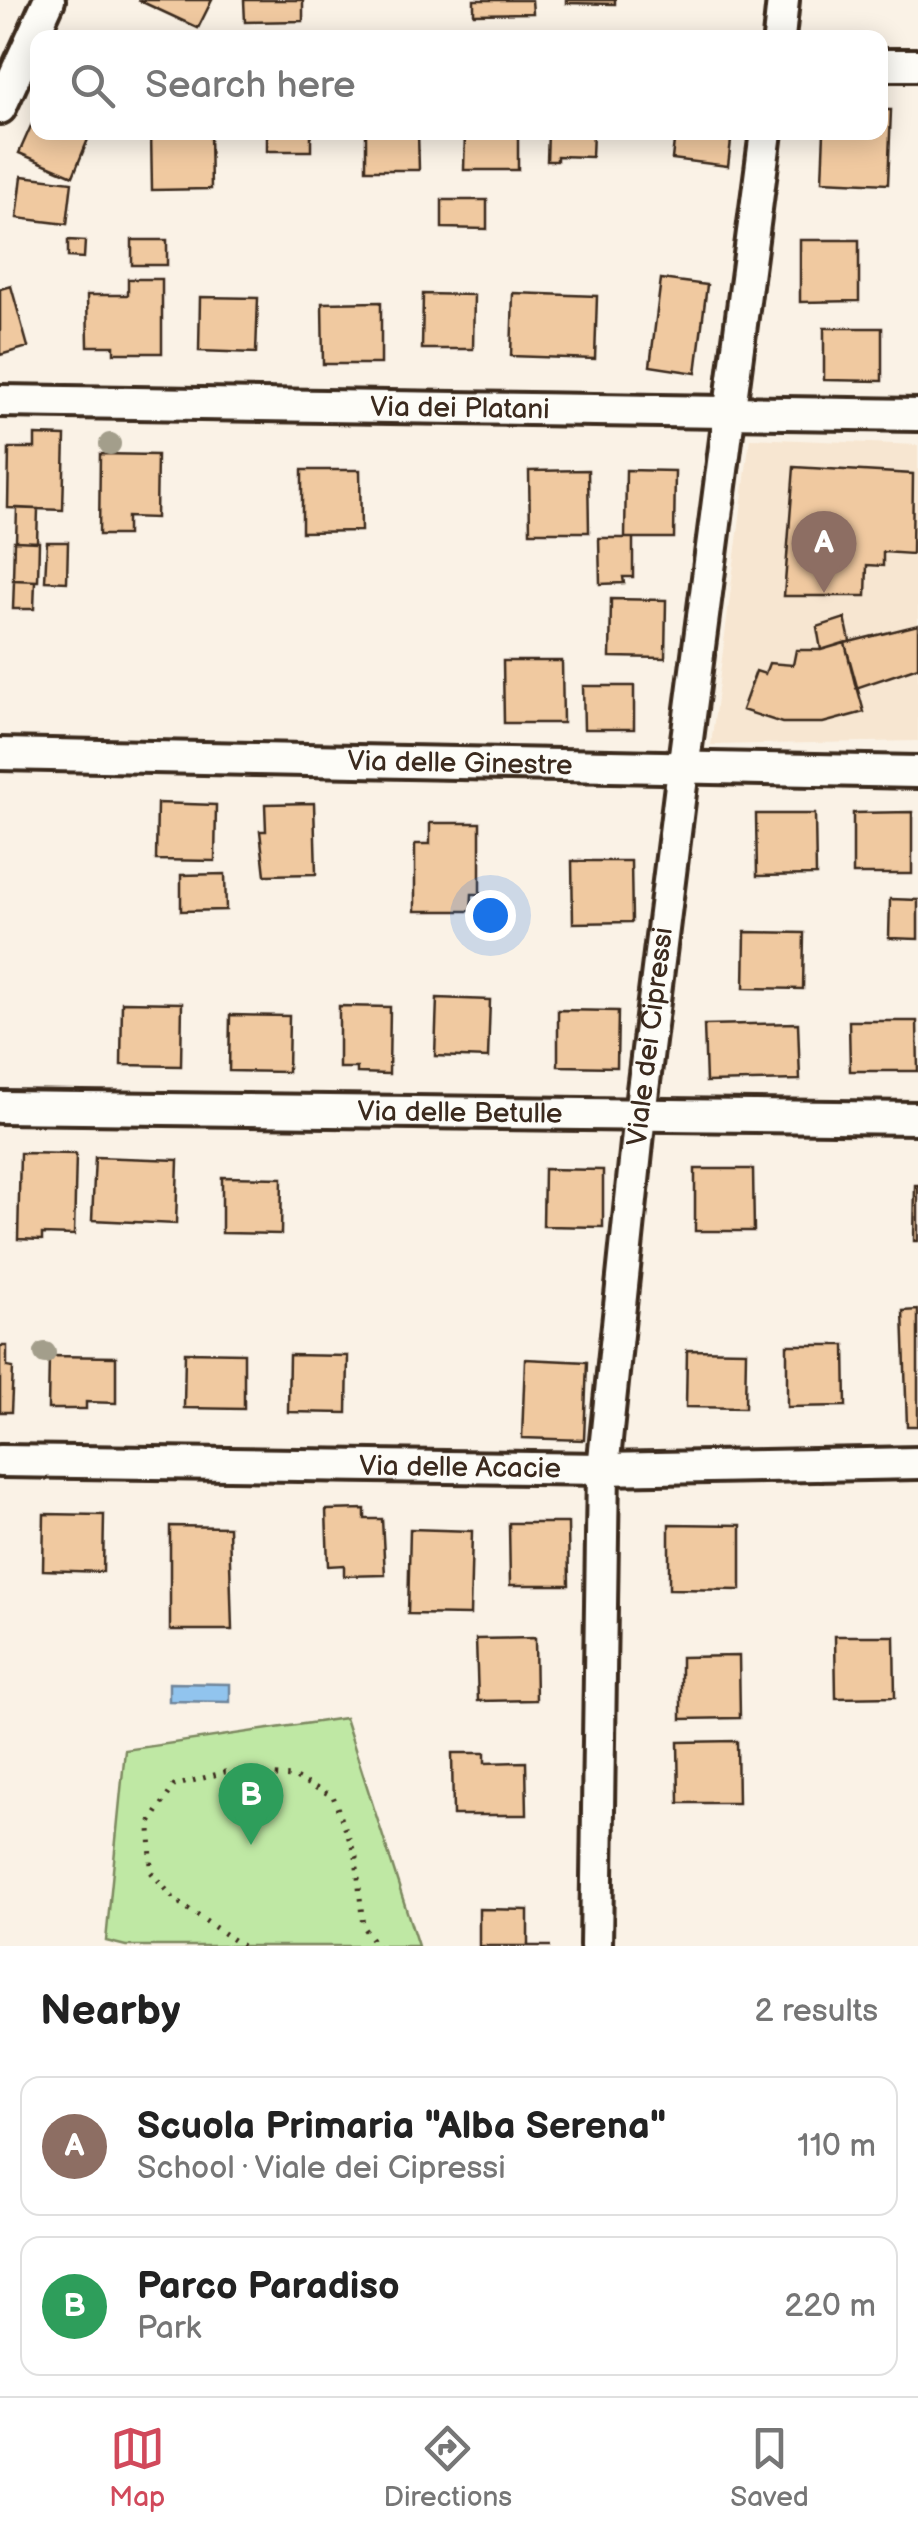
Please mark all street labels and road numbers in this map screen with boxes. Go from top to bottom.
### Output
street label: Via dei Platani [370,390,550,426]
street label: Via delle Ginestre [347,744,573,782]
street label: Viale dei Cipressi [620,925,680,1147]
street label: Via delle Betulle [357,1095,563,1130]
street label: Via delle Acacie [359,1449,561,1485]

